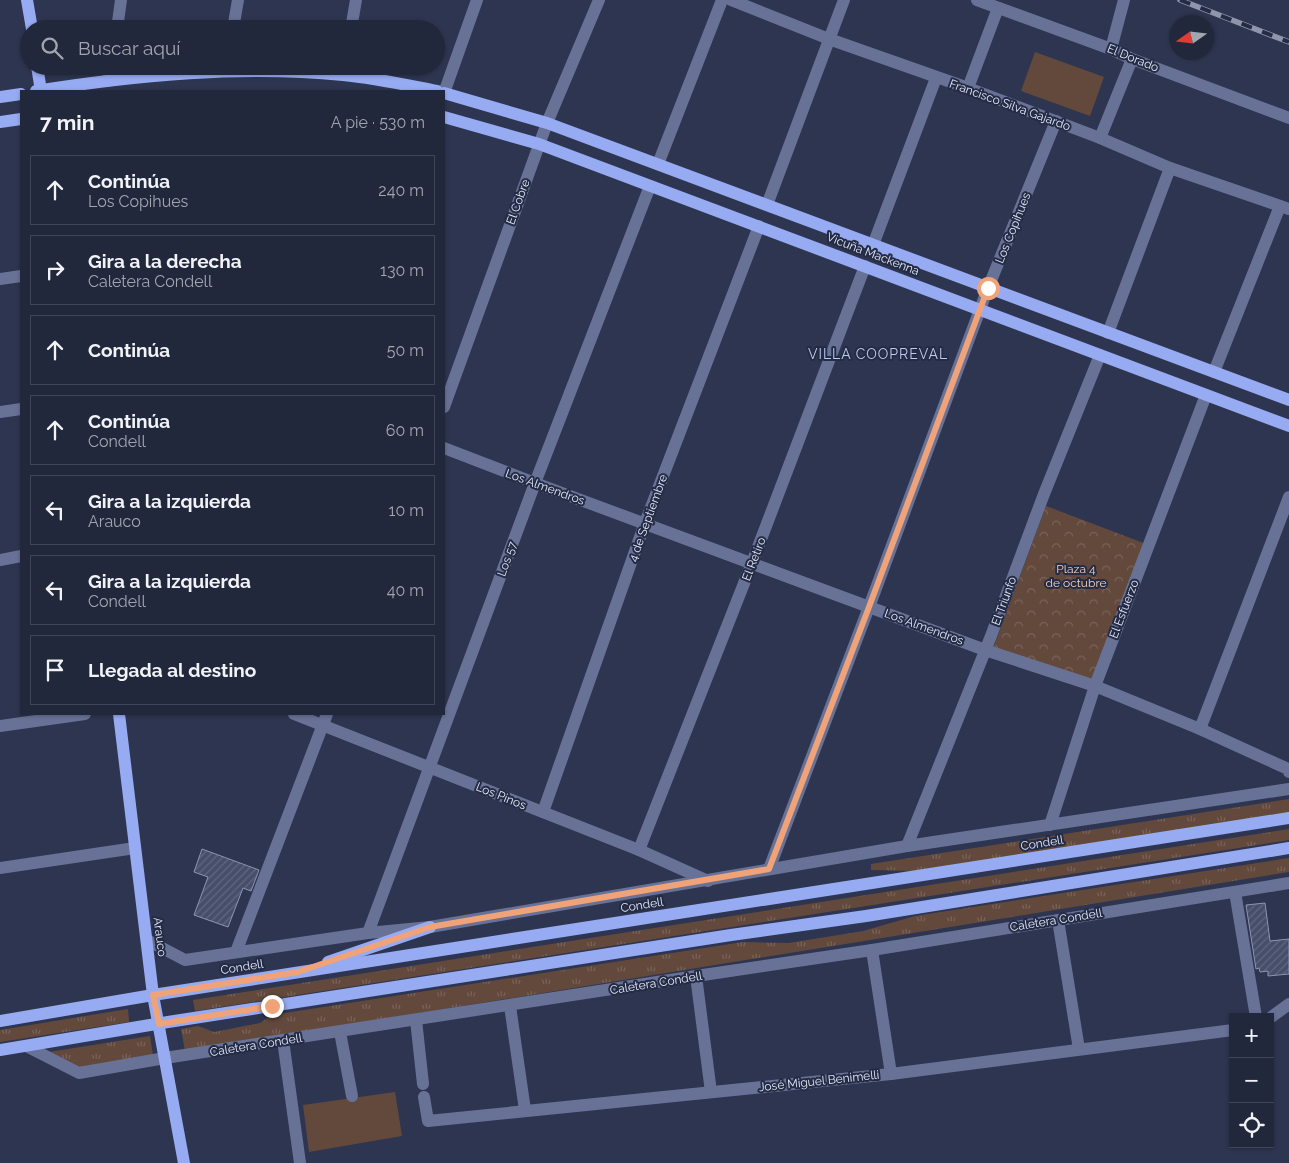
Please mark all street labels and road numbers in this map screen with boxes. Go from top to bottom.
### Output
street label: El Dorado [1105,41,1161,75]
street label: Francisco Silva Gajardo [948,77,1072,133]
street label: El Cobre [503,177,533,227]
street label: Los Copihues [992,190,1034,265]
street label: Vicuña Mackenna [825,230,921,278]
street label: Los Almendros [503,466,587,508]
street label: 4 de Septiembre [626,472,670,564]
street label: El Retiro [739,535,769,583]
street label: Los 57 [494,539,520,578]
street label: El Triunfo [989,575,1019,627]
street label: El Esfuerzo [1106,578,1142,640]
street label: Los Almendros [882,606,966,648]
street label: Los Pinos [474,780,528,812]
street label: Condell [1019,833,1065,853]
street label: Condell [619,895,665,915]
street label: Caletera Condell [1009,906,1104,934]
street label: Arauco [151,916,169,958]
street label: Condell [219,957,265,977]
street label: Caletera Condell [609,969,704,997]
street label: Caletera Condell [209,1031,304,1059]
street label: José Miguel Benimelli [758,1068,880,1094]

